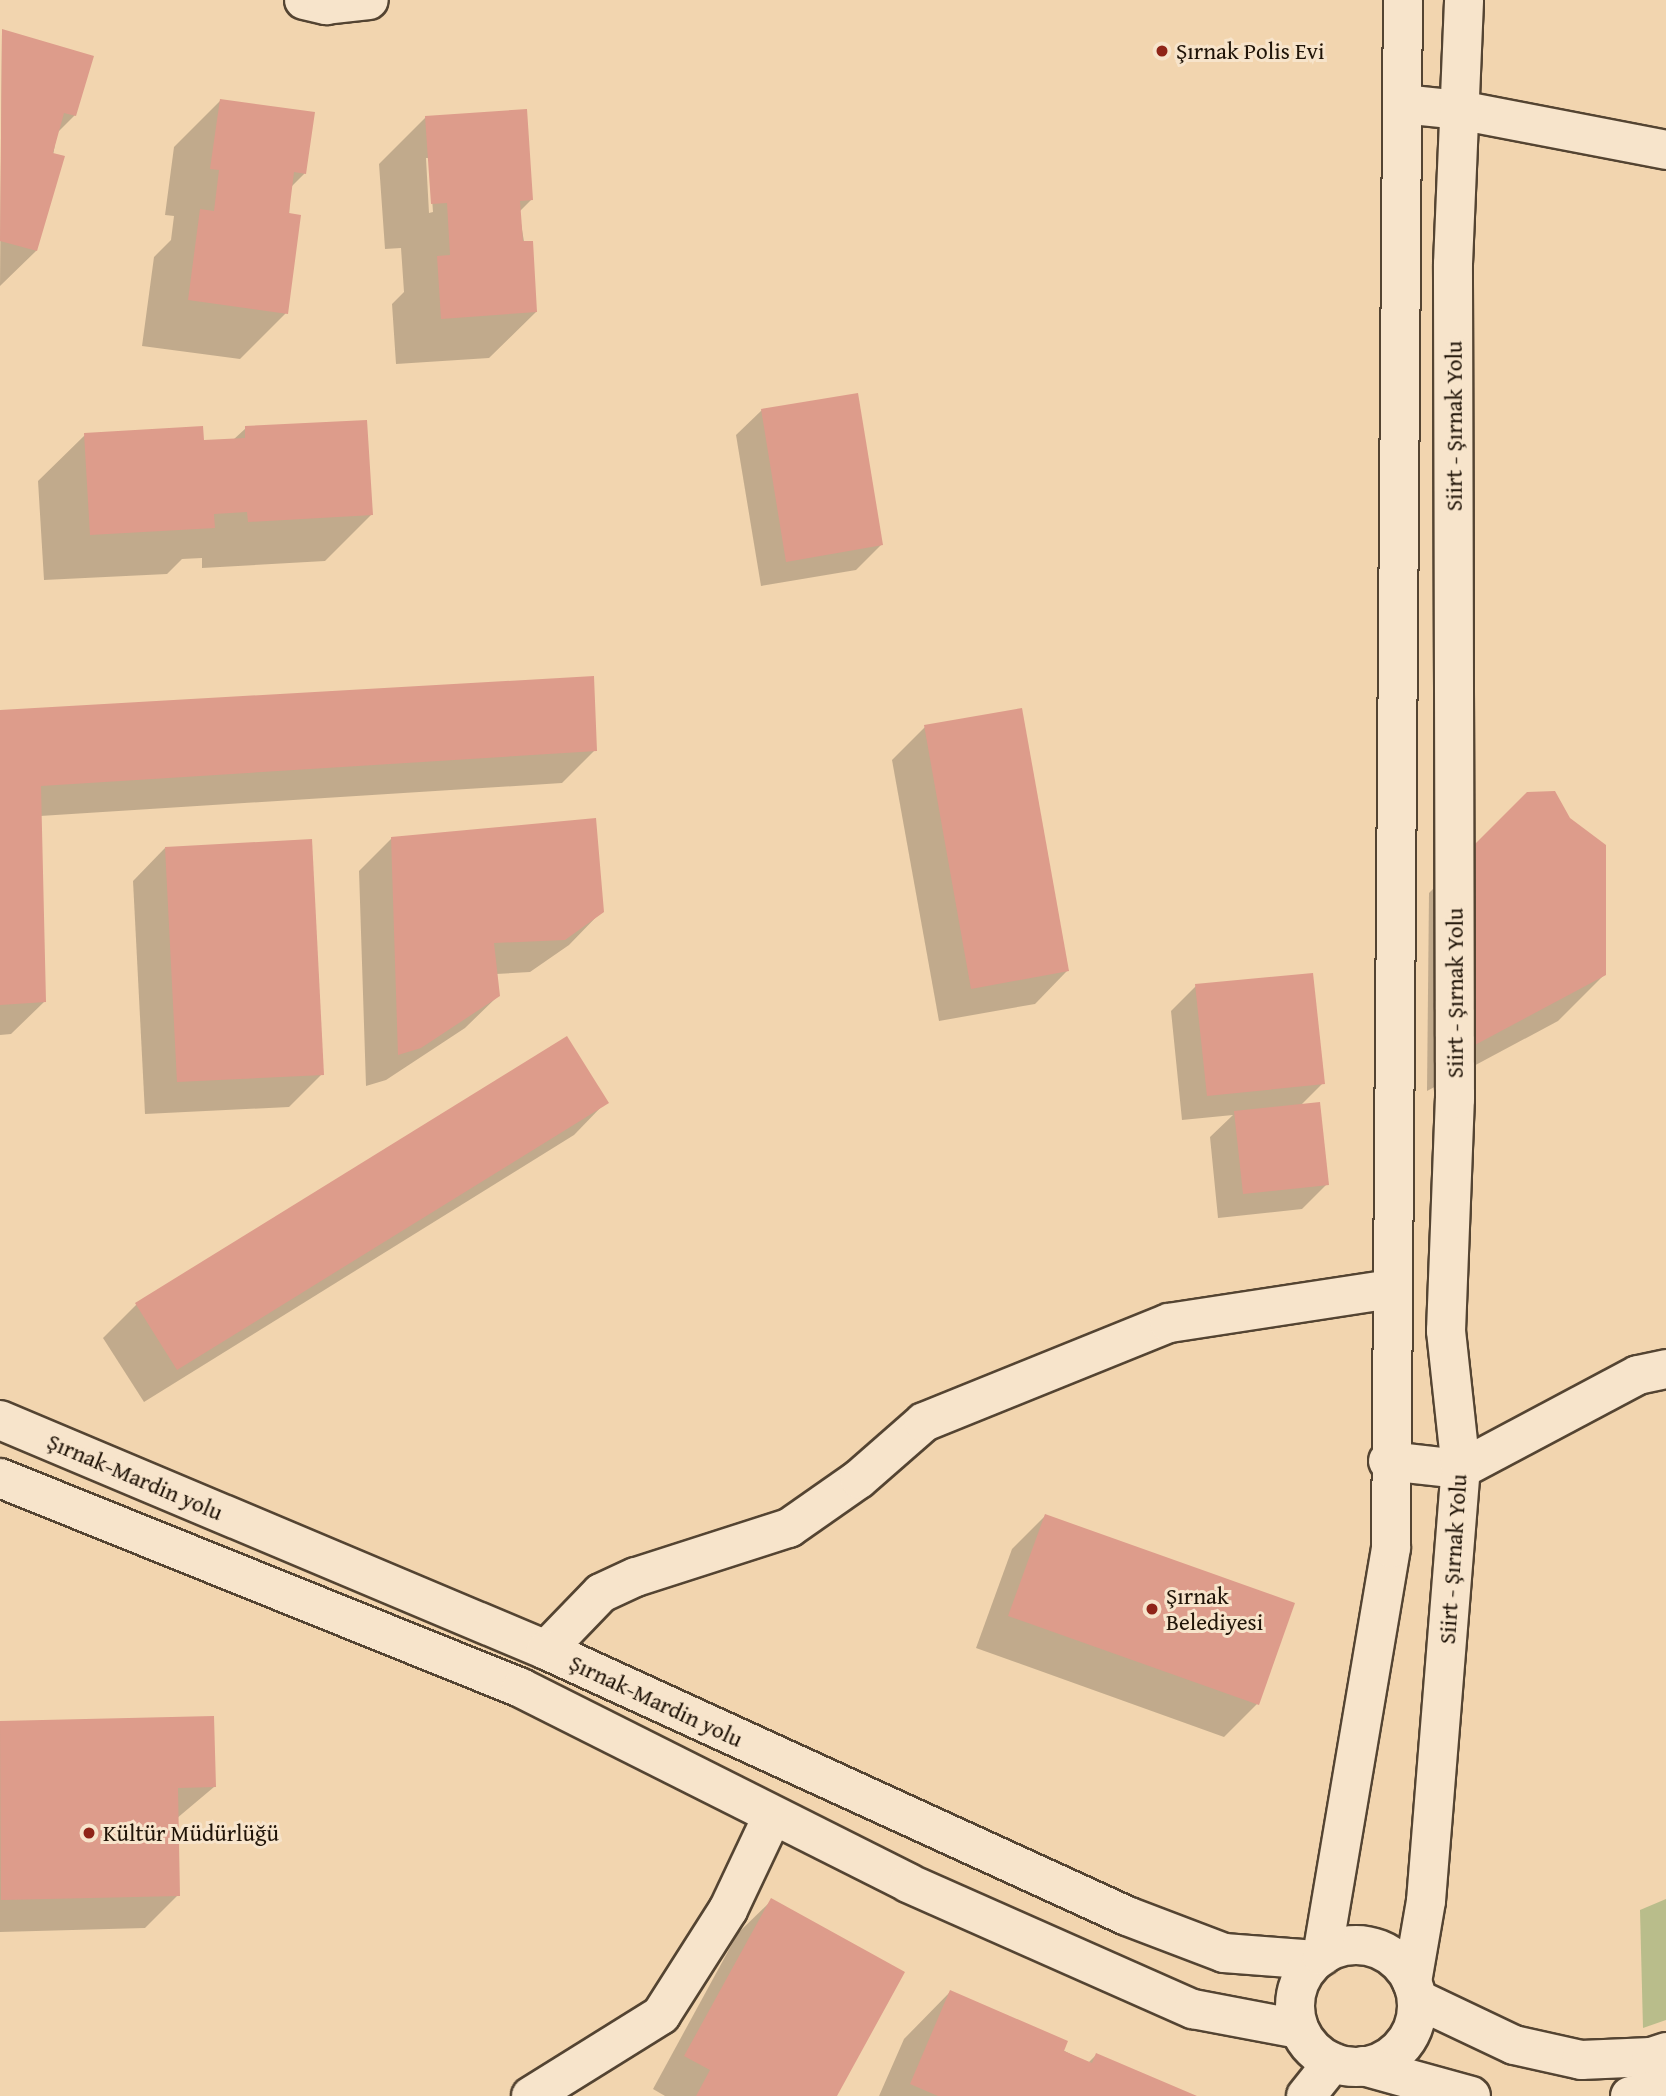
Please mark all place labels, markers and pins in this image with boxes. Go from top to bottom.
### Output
place label: Şırnak Polis Evi [1176,37,1324,65]
marker: Şırnak Polis Evi [1154,43,1170,59]
place label: Şırnak Belediyesi [1166,1582,1263,1636]
marker: Şırnak Belediyesi [1144,1601,1160,1617]
place label: Kültür Müdürlüğü [103,1819,279,1847]
marker: Kültür Müdürlüğü [81,1825,97,1841]

